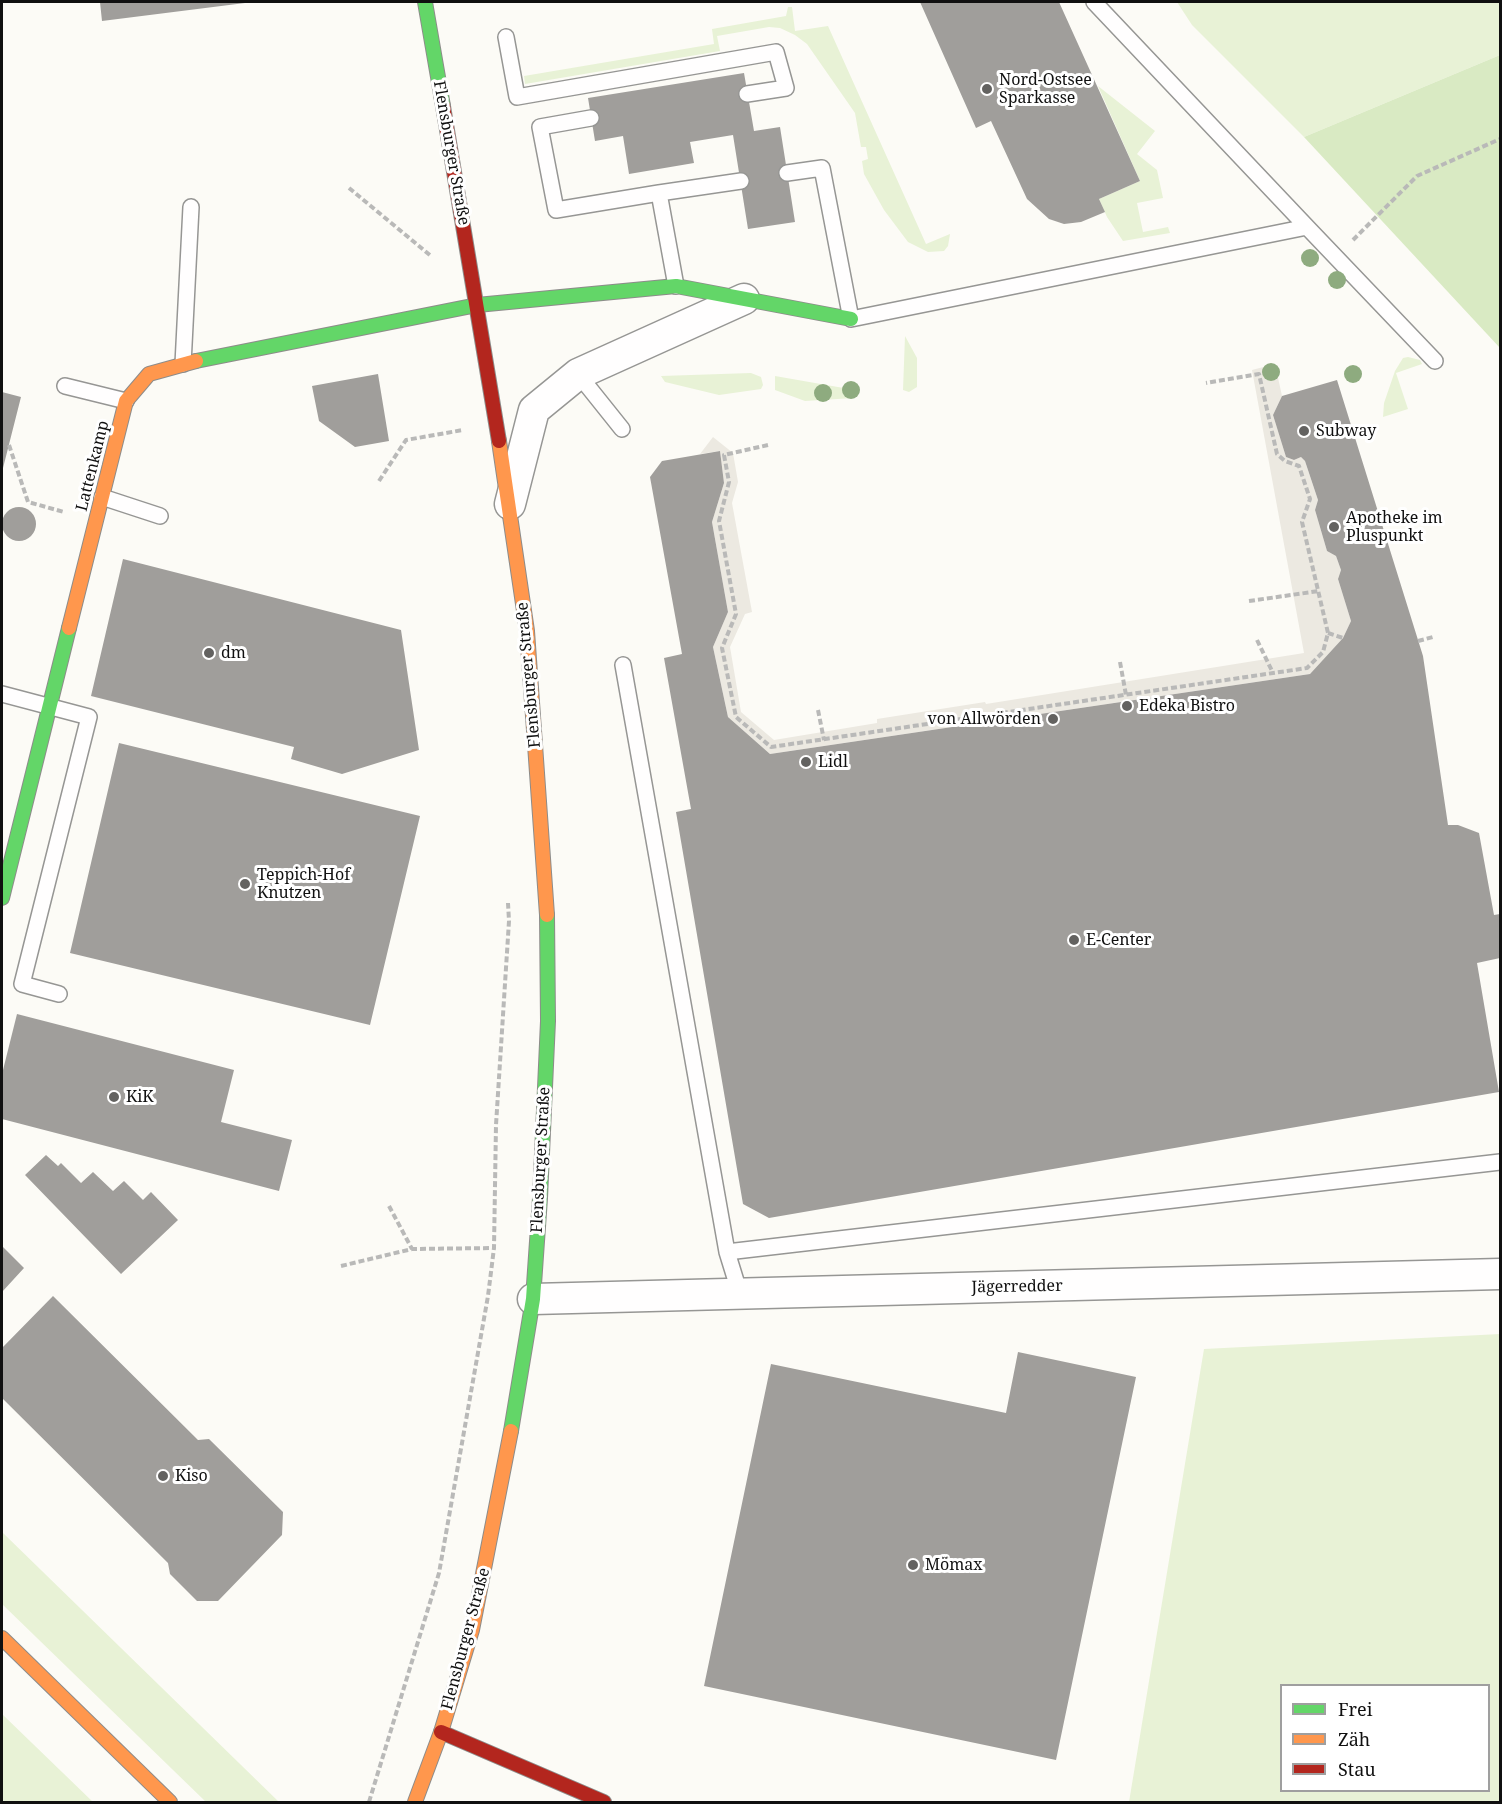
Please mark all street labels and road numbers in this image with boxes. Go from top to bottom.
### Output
street label: Flensburger Straße [429,79,473,227]
street label: Lattenkamp [73,419,113,513]
street label: Flensburger Straße [513,601,545,749]
street label: Flensburger Straße [528,1086,554,1234]
street label: Jägerredder [971,1277,1063,1297]
street label: Flensburger Straße [438,1566,494,1712]

